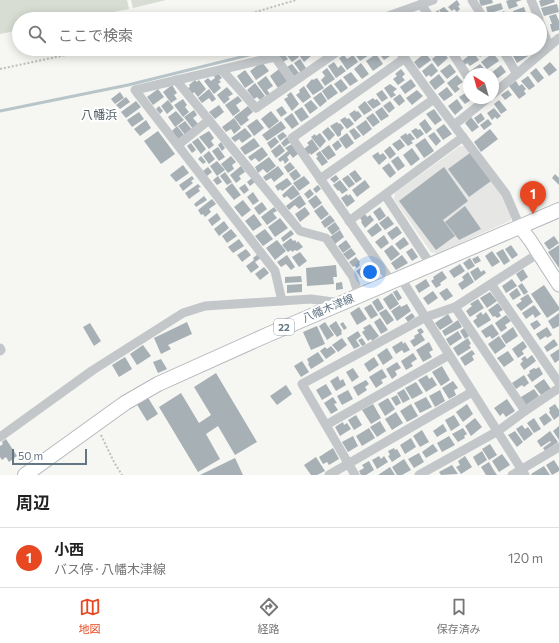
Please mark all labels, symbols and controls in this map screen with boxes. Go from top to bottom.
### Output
search box [12,12,547,56]
icon: search [26,23,48,45]
text: ここで検索 [58,26,133,44]
north arrow [463,68,499,104]
district label: 八幡浜 [81,107,117,121]
pin: 1 [520,181,546,214]
your location [360,262,380,282]
street label: 八幡木津線 [300,291,356,324]
road number: 22 [274,319,294,335]
scale bar [12,447,87,466]
text: 50 m [18,449,43,462]
text: 周辺 [16,492,50,513]
text: 小西 [54,540,84,558]
text: 1 [26,550,32,566]
text: 120 m [508,550,543,566]
text: バス停 · 八幡木津線 [54,561,166,577]
tab: 地図 [79,596,101,636]
tab: 経路 [258,596,280,636]
tab: 保存済み [437,596,481,636]

